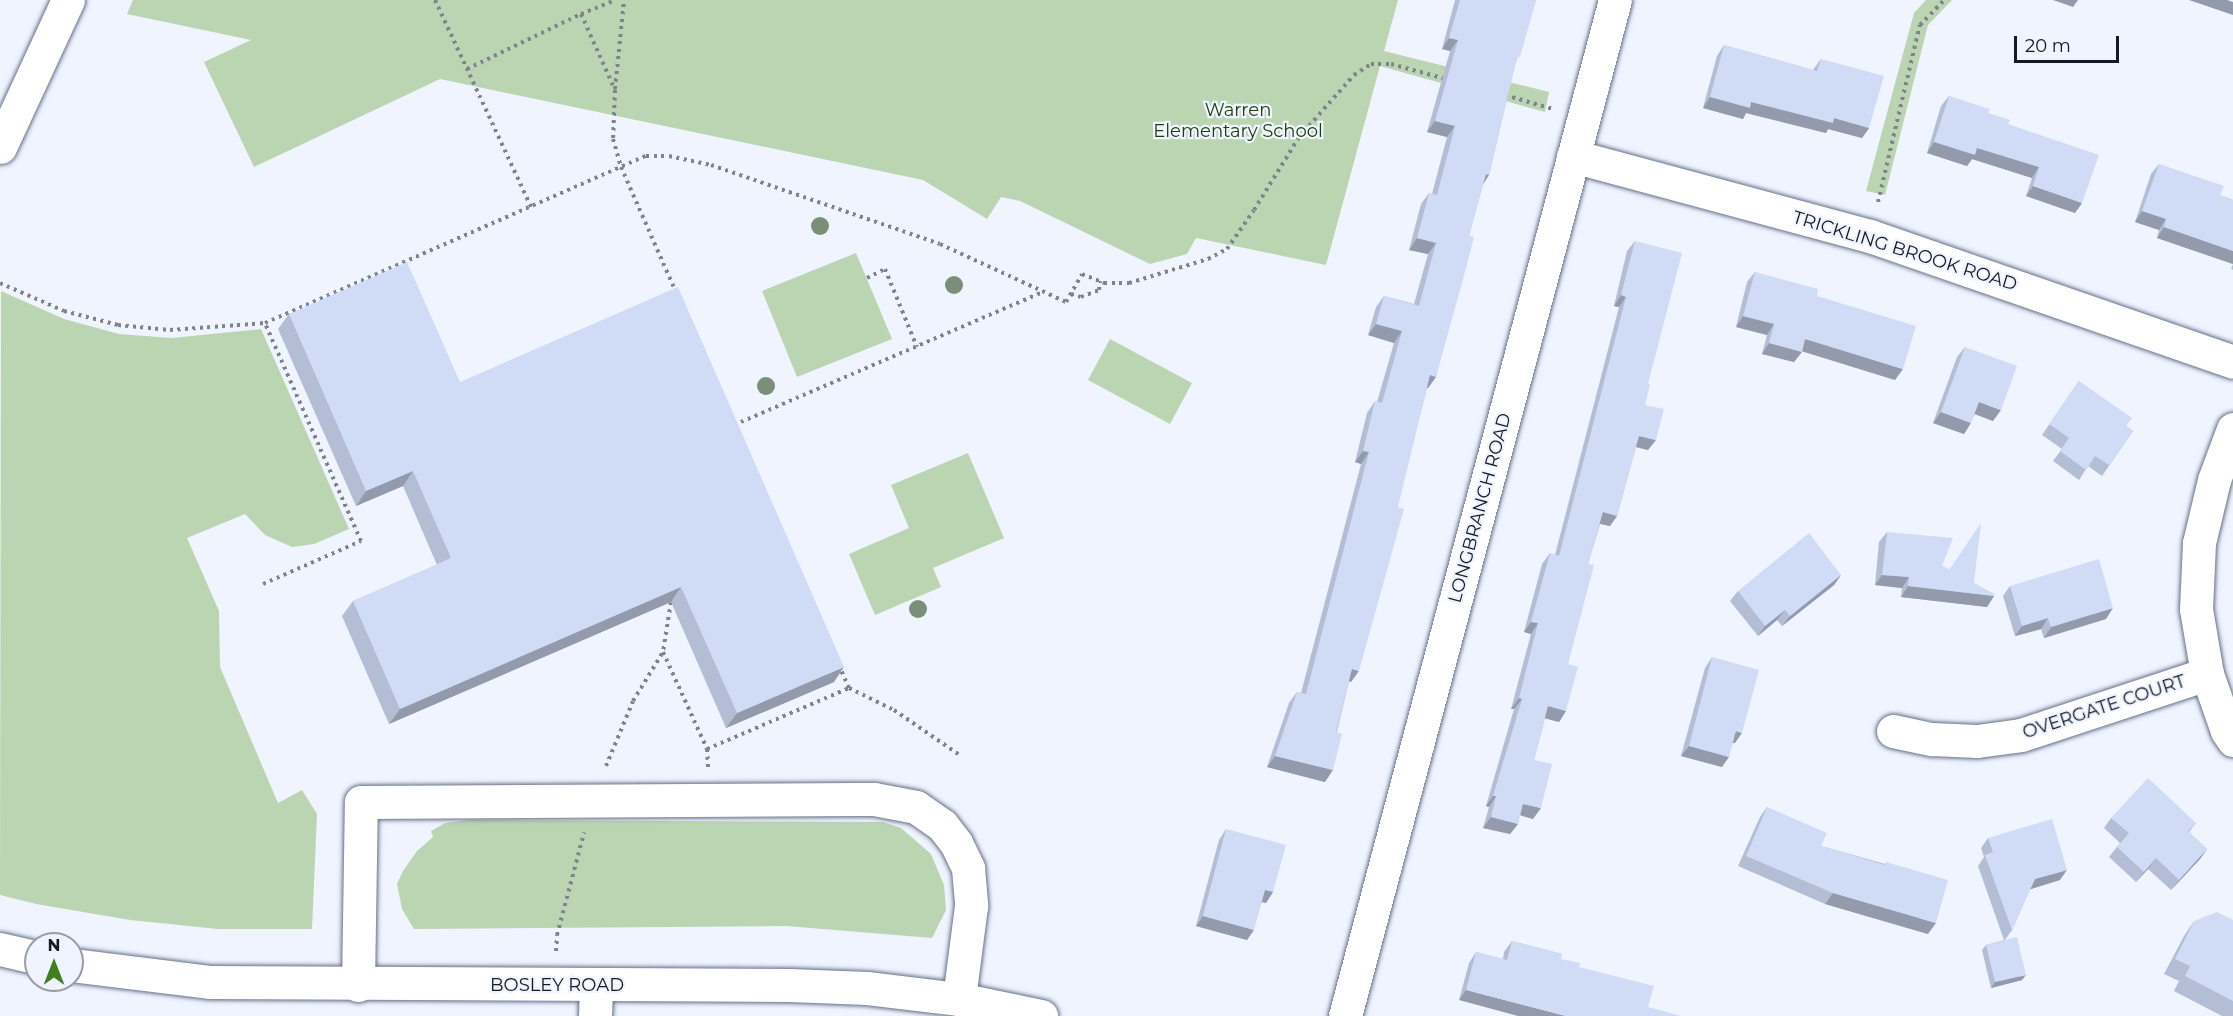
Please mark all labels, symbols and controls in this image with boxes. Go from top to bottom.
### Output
scale bar [2017,24,2122,62]
text: 20 m [2025,35,2071,57]
park label: Warren Elementary School [1153,100,1323,142]
street label: TRICKLING BROOK ROAD [1790,207,2020,295]
street label: LONGBRANCH ROAD [1444,411,1516,605]
street label: OVERGATE COURT [2020,670,2188,744]
north arrow [24,932,84,992]
text: N [48,936,60,955]
street label: BOSLEY ROAD [490,974,624,996]

